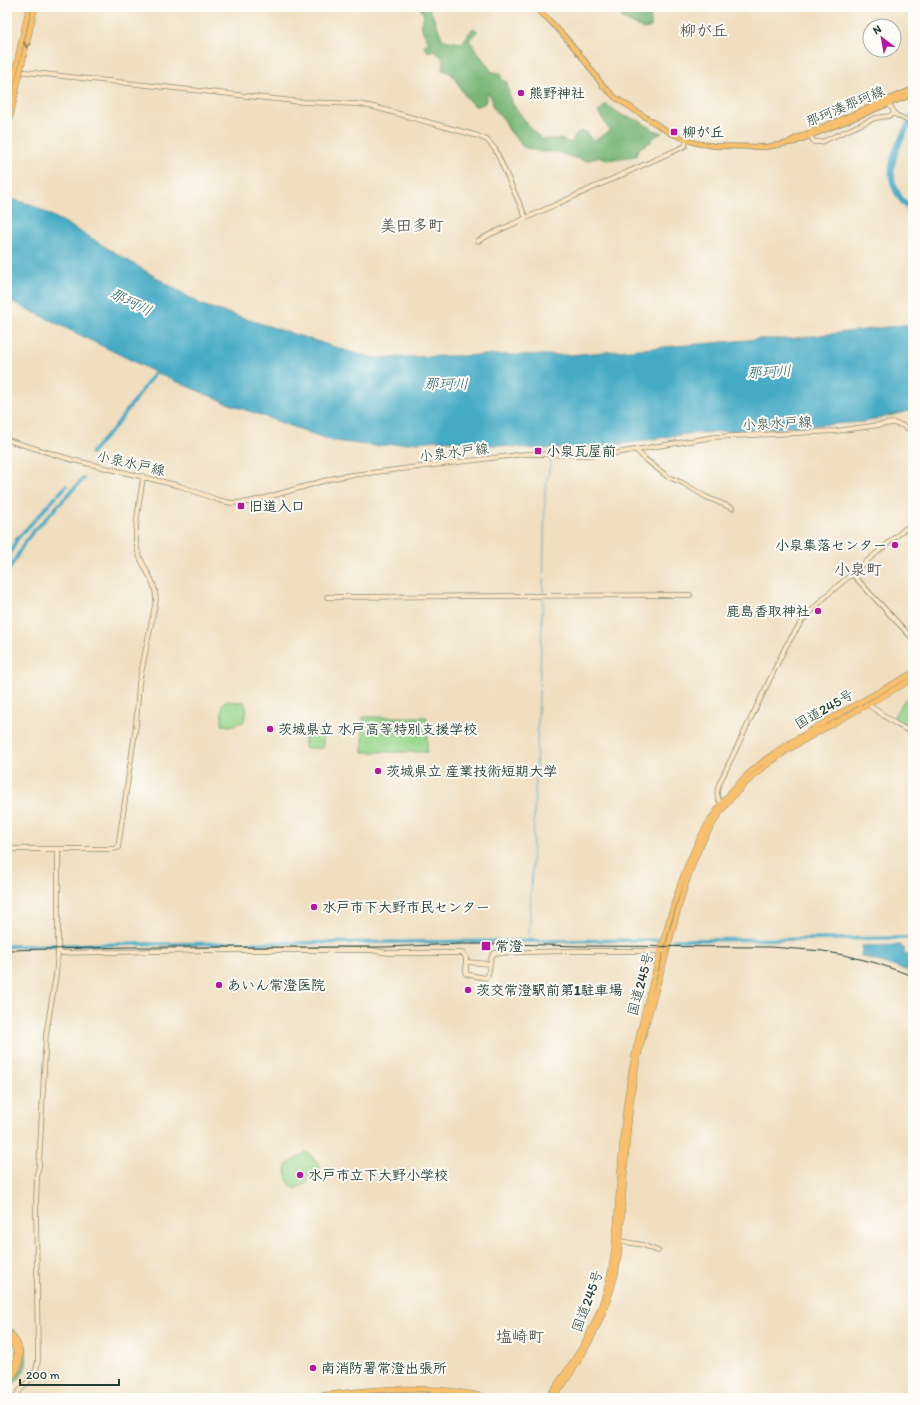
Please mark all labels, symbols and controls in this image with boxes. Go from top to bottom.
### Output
north arrow [862,18,902,58]
district label: 柳が丘 [680,21,728,40]
text: N [871,22,884,37]
one-way arrow [23,42,31,48]
street label: 那珂湊那珂線 [803,82,887,131]
place label: 熊野神社 [529,85,585,102]
marker: 熊野神社 [516,88,526,98]
place label: 柳が丘 [682,124,724,141]
marker: 柳が丘 [669,127,679,137]
district label: 美田多町 [380,216,444,235]
water label: 那珂川 [107,284,155,320]
water label: 那珂川 [746,362,792,382]
water label: 那珂川 [423,375,469,393]
street label: 小泉水戸線 [742,413,812,434]
street label: 小泉水戸線 [418,440,490,465]
place label: 小泉瓦屋前 [546,443,616,460]
marker: 小泉瓦屋前 [533,446,543,456]
street label: 小泉水戸線 [95,447,167,480]
place label: 旧道入口 [249,498,305,515]
marker: 旧道入口 [236,501,246,511]
place label: 小泉集落センター [775,537,887,554]
marker: 小泉集落センター [890,540,900,550]
district label: 小泉町 [834,560,882,579]
place label: 鹿島香取神社 [726,603,810,620]
marker: 鹿島香取神社 [813,606,823,616]
street label: 国道245号 [792,686,857,733]
place label: 茨城県立 水戸高等特別支援学校 [278,721,477,738]
marker: 茨城県立 水戸高等特別支援学校 [265,724,275,734]
place label: 茨城県立 産業技術短期大学 [386,763,557,780]
marker: 茨城県立 産業技術短期大学 [373,766,383,776]
place label: 水戸市下大野市民センター [322,899,490,916]
marker: 水戸市下大野市民センター [309,902,319,912]
place label: 常澄 [495,938,523,955]
marker: 常澄 [480,940,492,952]
street label: 国道245号 [624,950,657,1018]
place label: あいん常澄医院 [227,977,325,994]
marker: あいん常澄医院 [214,980,224,990]
place label: 茨交常澄駅前第1駐車場 [476,982,623,999]
marker: 茨交常澄駅前第1駐車場 [463,985,473,995]
place label: 水戸市立下大野小学校 [308,1167,448,1184]
marker: 水戸市立下大野小学校 [295,1170,305,1180]
street label: 国道245号 [568,1268,607,1335]
district label: 塩崎町 [496,1327,544,1346]
place label: 南消防署常澄出張所 [321,1360,447,1377]
scale bar [20,1361,119,1387]
marker: 南消防署常澄出張所 [308,1363,318,1373]
text: 200 m [26,1368,60,1382]

